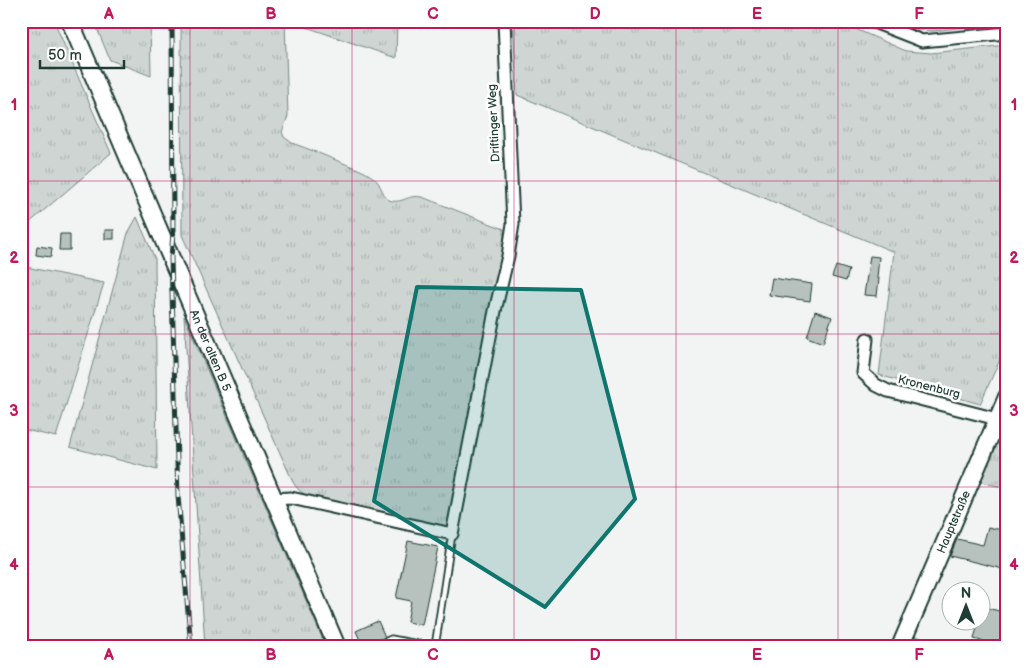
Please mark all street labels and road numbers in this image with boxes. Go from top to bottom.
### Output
street label: Driftinger Weg [484,83,504,163]
street label: An der alten B 5 [186,307,235,394]
street label: Kronenburg [896,372,962,402]
street label: Hauptstraße [933,488,974,556]

